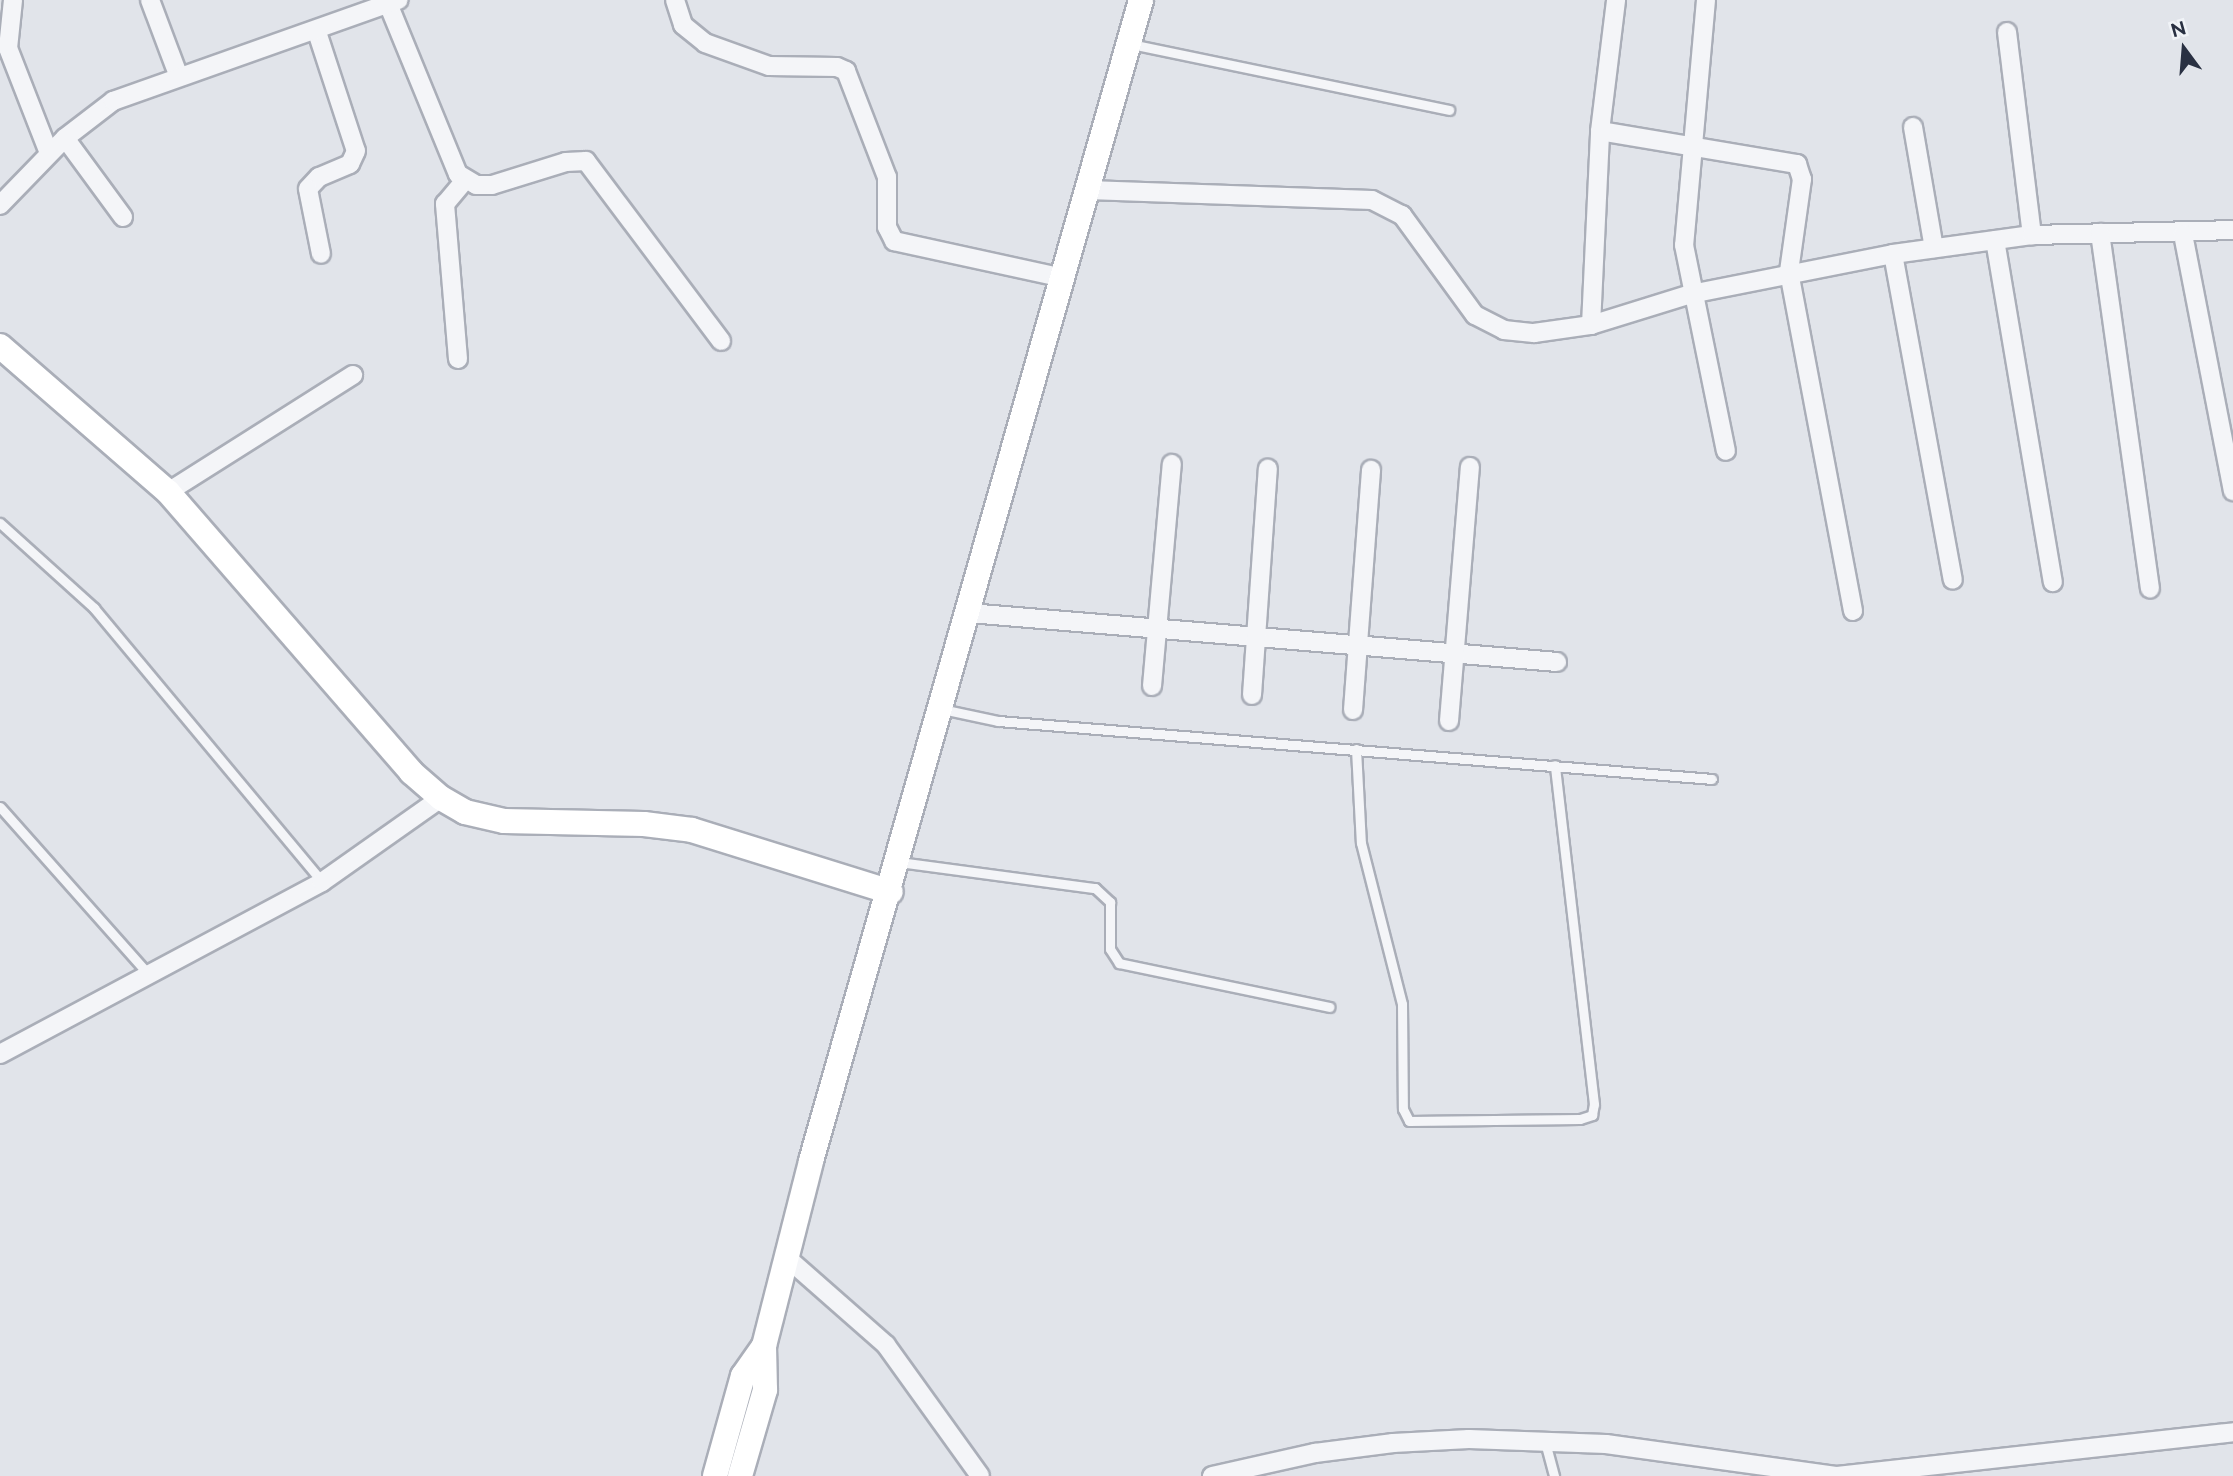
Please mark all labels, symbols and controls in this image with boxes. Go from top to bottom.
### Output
north arrow [2149,14,2219,84]
text: N [2168,16,2188,41]

